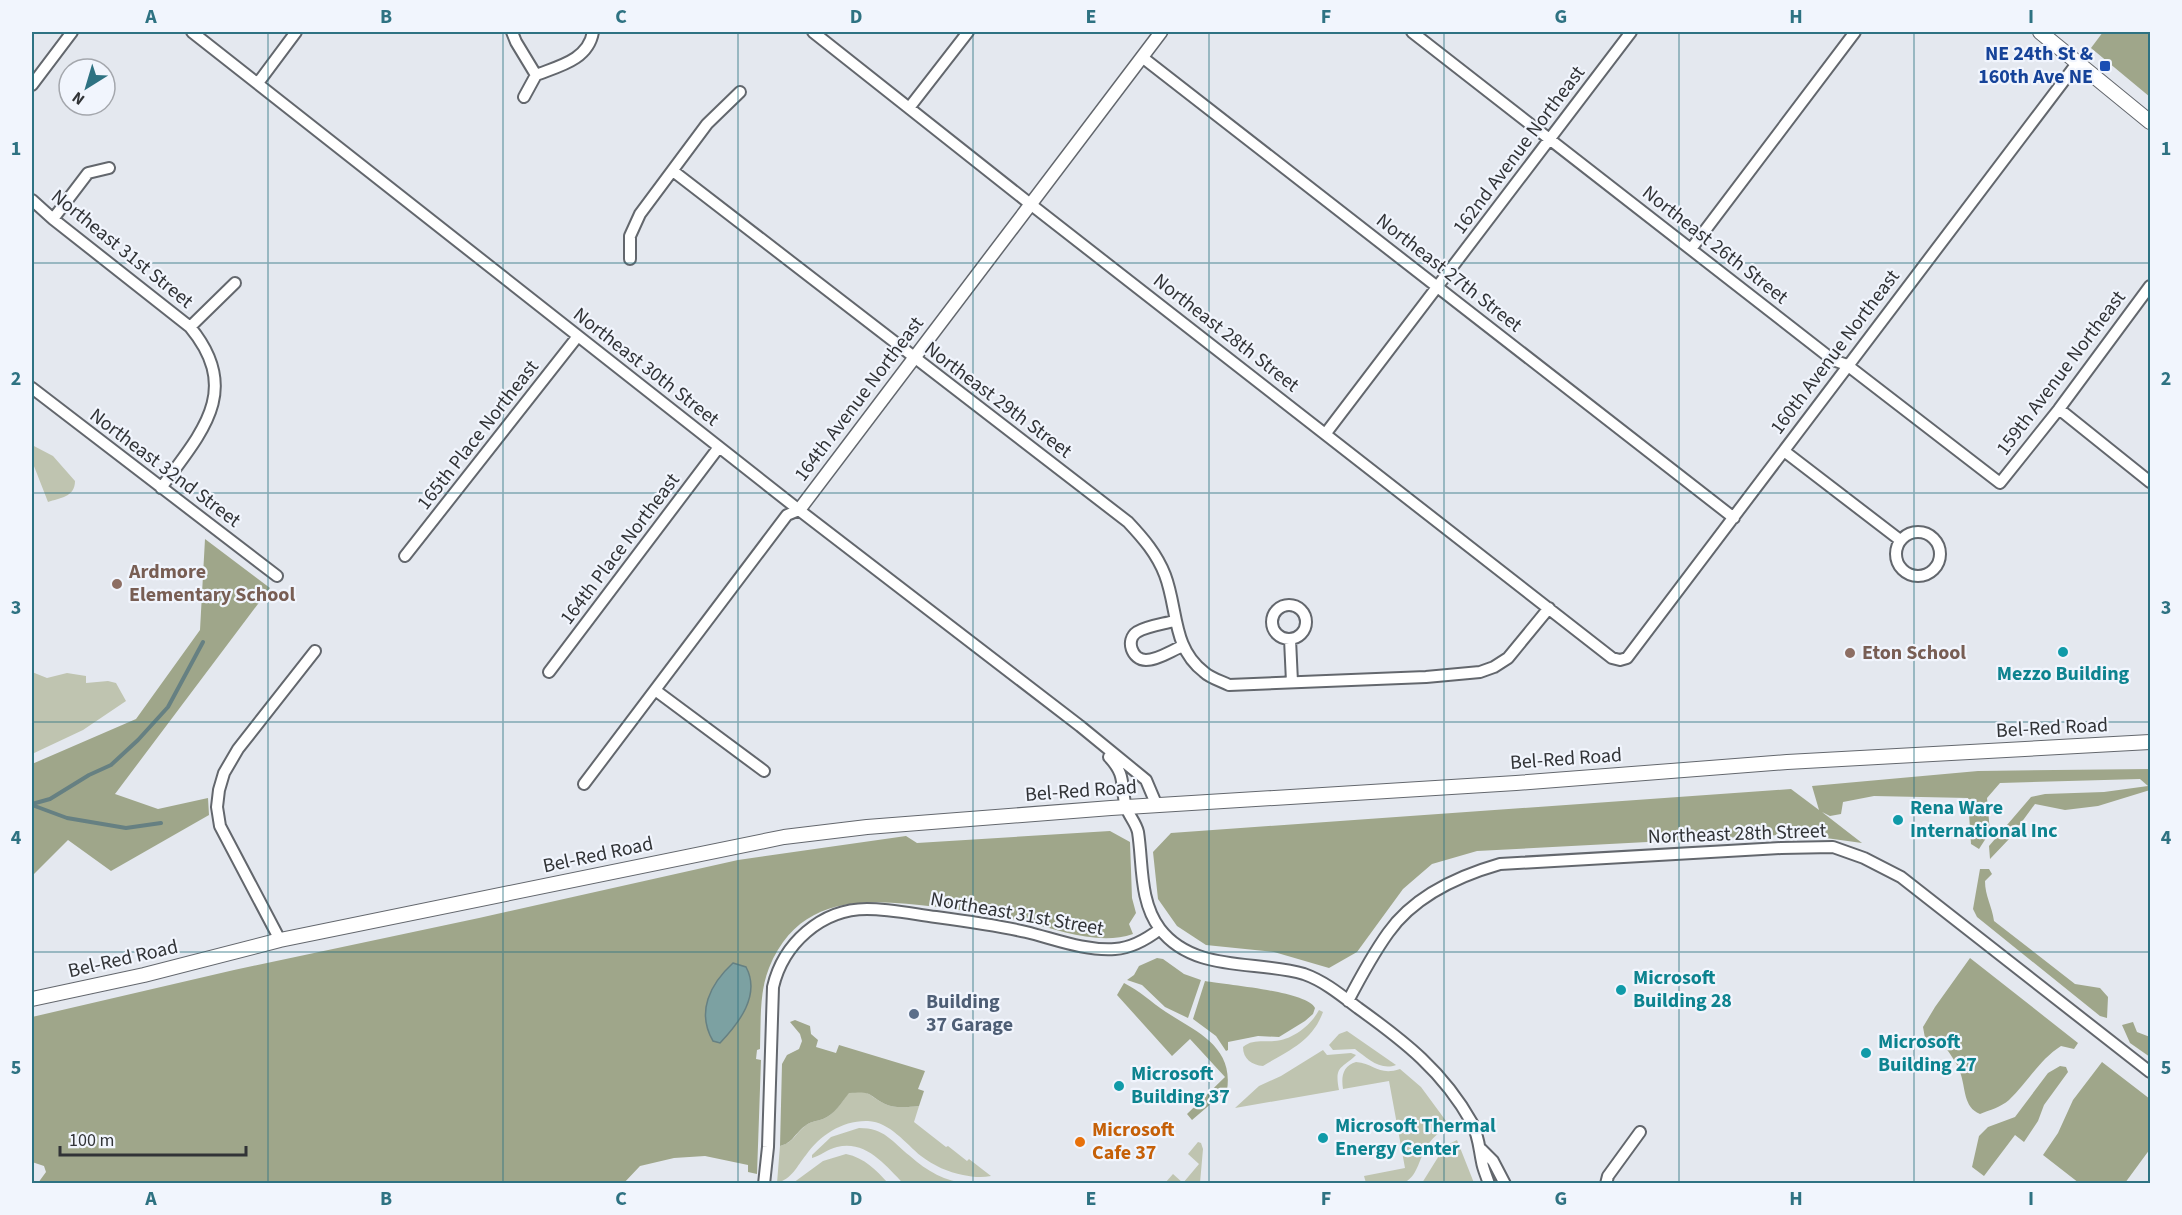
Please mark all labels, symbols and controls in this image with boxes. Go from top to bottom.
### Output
text: A [144,3,157,31]
text: B [380,3,392,31]
text: C [615,3,627,31]
text: D [850,3,862,31]
text: E [1086,3,1096,31]
text: F [1321,3,1331,31]
text: G [1555,3,1567,31]
text: H [1789,3,1803,31]
text: I [2028,3,2034,31]
place label: NE 24th St & 160th Ave NE [1978,40,2093,91]
north arrow [57,57,117,117]
marker: NE 24th St & 160th Ave NE [2098,59,2112,73]
street label: 162nd Avenue Northeast [1446,60,1592,240]
text: N [68,86,89,110]
text: 1 [11,135,21,163]
text: 1 [2161,135,2171,163]
street label: Northeast 26th Street [1636,179,1794,311]
street label: Northeast 31st Street [45,183,199,315]
street label: Northeast 27th Street [1370,207,1528,339]
street label: 160th Avenue Northeast [1764,264,1906,440]
street label: Northeast 28th Street [1147,267,1305,399]
street label: 159th Avenue Northeast [1990,285,2132,461]
street label: Northeast 30th Street [567,301,725,433]
street label: 164th Avenue Northeast [788,311,930,487]
street label: Northeast 29th Street [918,335,1078,465]
street label: 165th Place Northeast [411,354,546,516]
text: 2 [11,365,21,393]
text: 2 [2161,365,2171,393]
street label: Northeast 32nd Street [84,402,247,534]
street label: 164th Place Northeast [554,467,687,631]
place label: Ardmore Elementary School [128,558,295,609]
marker: Ardmore Elementary School [110,577,124,591]
text: 3 [11,594,21,622]
text: 3 [2161,594,2171,622]
place label: Eton School [1862,639,1966,667]
marker: Mezzo Building [2056,645,2070,659]
marker: Eton School [1843,646,1857,660]
place label: Mezzo Building [1997,660,2130,688]
street label: Bel-Red Road [1995,711,2109,745]
street label: Bel-Red Road [1509,741,1623,777]
street label: Bel-Red Road [1024,773,1138,809]
place label: Rena Ware International Inc [1910,794,2058,845]
marker: Rena Ware International Inc [1891,813,1905,827]
street label: Northeast 28th Street [1647,817,1827,851]
text: 4 [11,824,22,852]
text: 4 [2161,824,2172,852]
street label: Bel-Red Road [540,830,656,880]
street label: Northeast 31st Street [928,885,1106,943]
street label: Bel-Red Road [65,933,181,985]
place label: Microsoft Building 28 [1633,964,1732,1015]
marker: Microsoft Building 28 [1614,983,1628,997]
place label: Building 37 Garage [926,988,1013,1039]
marker: Building 37 Garage [907,1007,921,1021]
place label: Microsoft Building 27 [1878,1028,1977,1079]
marker: Microsoft Building 27 [1859,1046,1873,1060]
text: 5 [11,1054,21,1082]
text: 5 [2161,1054,2171,1082]
place label: Microsoft Building 37 [1131,1060,1230,1111]
marker: Microsoft Building 37 [1112,1079,1126,1093]
place label: Microsoft Thermal Energy Center [1335,1112,1496,1163]
place label: Microsoft Cafe 37 [1092,1116,1175,1167]
scale bar [60,1119,246,1157]
text: 100 m [69,1128,114,1153]
marker: Microsoft Thermal Energy Center [1316,1131,1330,1145]
marker: Microsoft Cafe 37 [1073,1135,1087,1149]
text: A [144,1185,157,1213]
text: B [380,1185,392,1213]
text: C [615,1185,627,1213]
text: D [850,1185,862,1213]
text: E [1086,1185,1096,1213]
text: F [1321,1185,1331,1213]
text: G [1555,1185,1567,1213]
text: H [1789,1185,1803,1213]
text: I [2028,1185,2034,1213]

